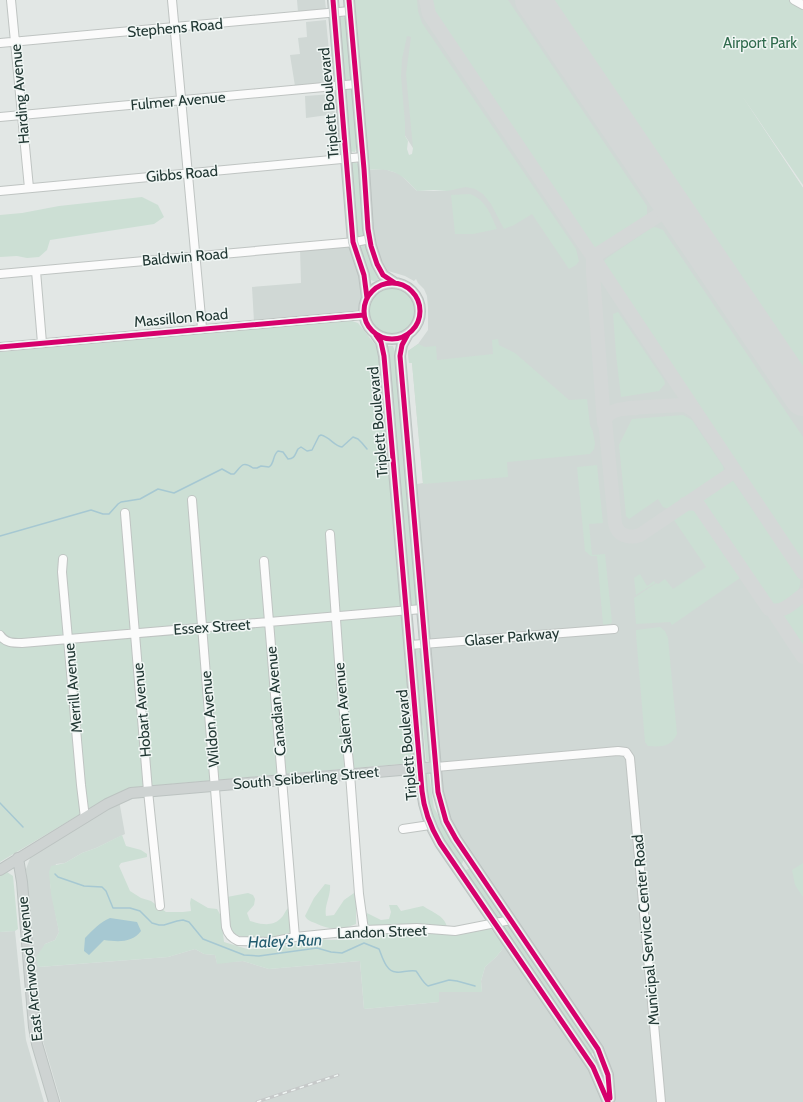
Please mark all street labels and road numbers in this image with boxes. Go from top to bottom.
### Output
street label: Stephens Road [126,15,224,41]
street label: Harding Avenue [7,43,33,145]
street label: Triplett Boulevard [315,47,343,159]
street label: Fulmer Avenue [130,88,227,114]
street label: Gibbs Road [145,162,219,186]
street label: Baldwin Road [141,244,229,270]
street label: Massillon Road [133,305,229,331]
street label: Triplett Boulevard [364,366,392,478]
street label: Essex Street [173,615,251,639]
street label: Glaser Parkway [464,624,561,650]
street label: Merrill Avenue [60,642,86,734]
street label: Canadian Avenue [262,645,290,757]
street label: Salem Avenue [330,661,356,754]
street label: Hobart Avenue [129,662,155,758]
street label: Wildon Avenue [197,670,223,768]
street label: Triplett Boulevard [393,689,421,801]
street label: South Seiberling Street [232,763,380,793]
street label: Municipal Service Center Road [629,834,663,1026]
street label: East Archwood Avenue [13,895,47,1042]
street label: Landon Street [337,921,427,943]

